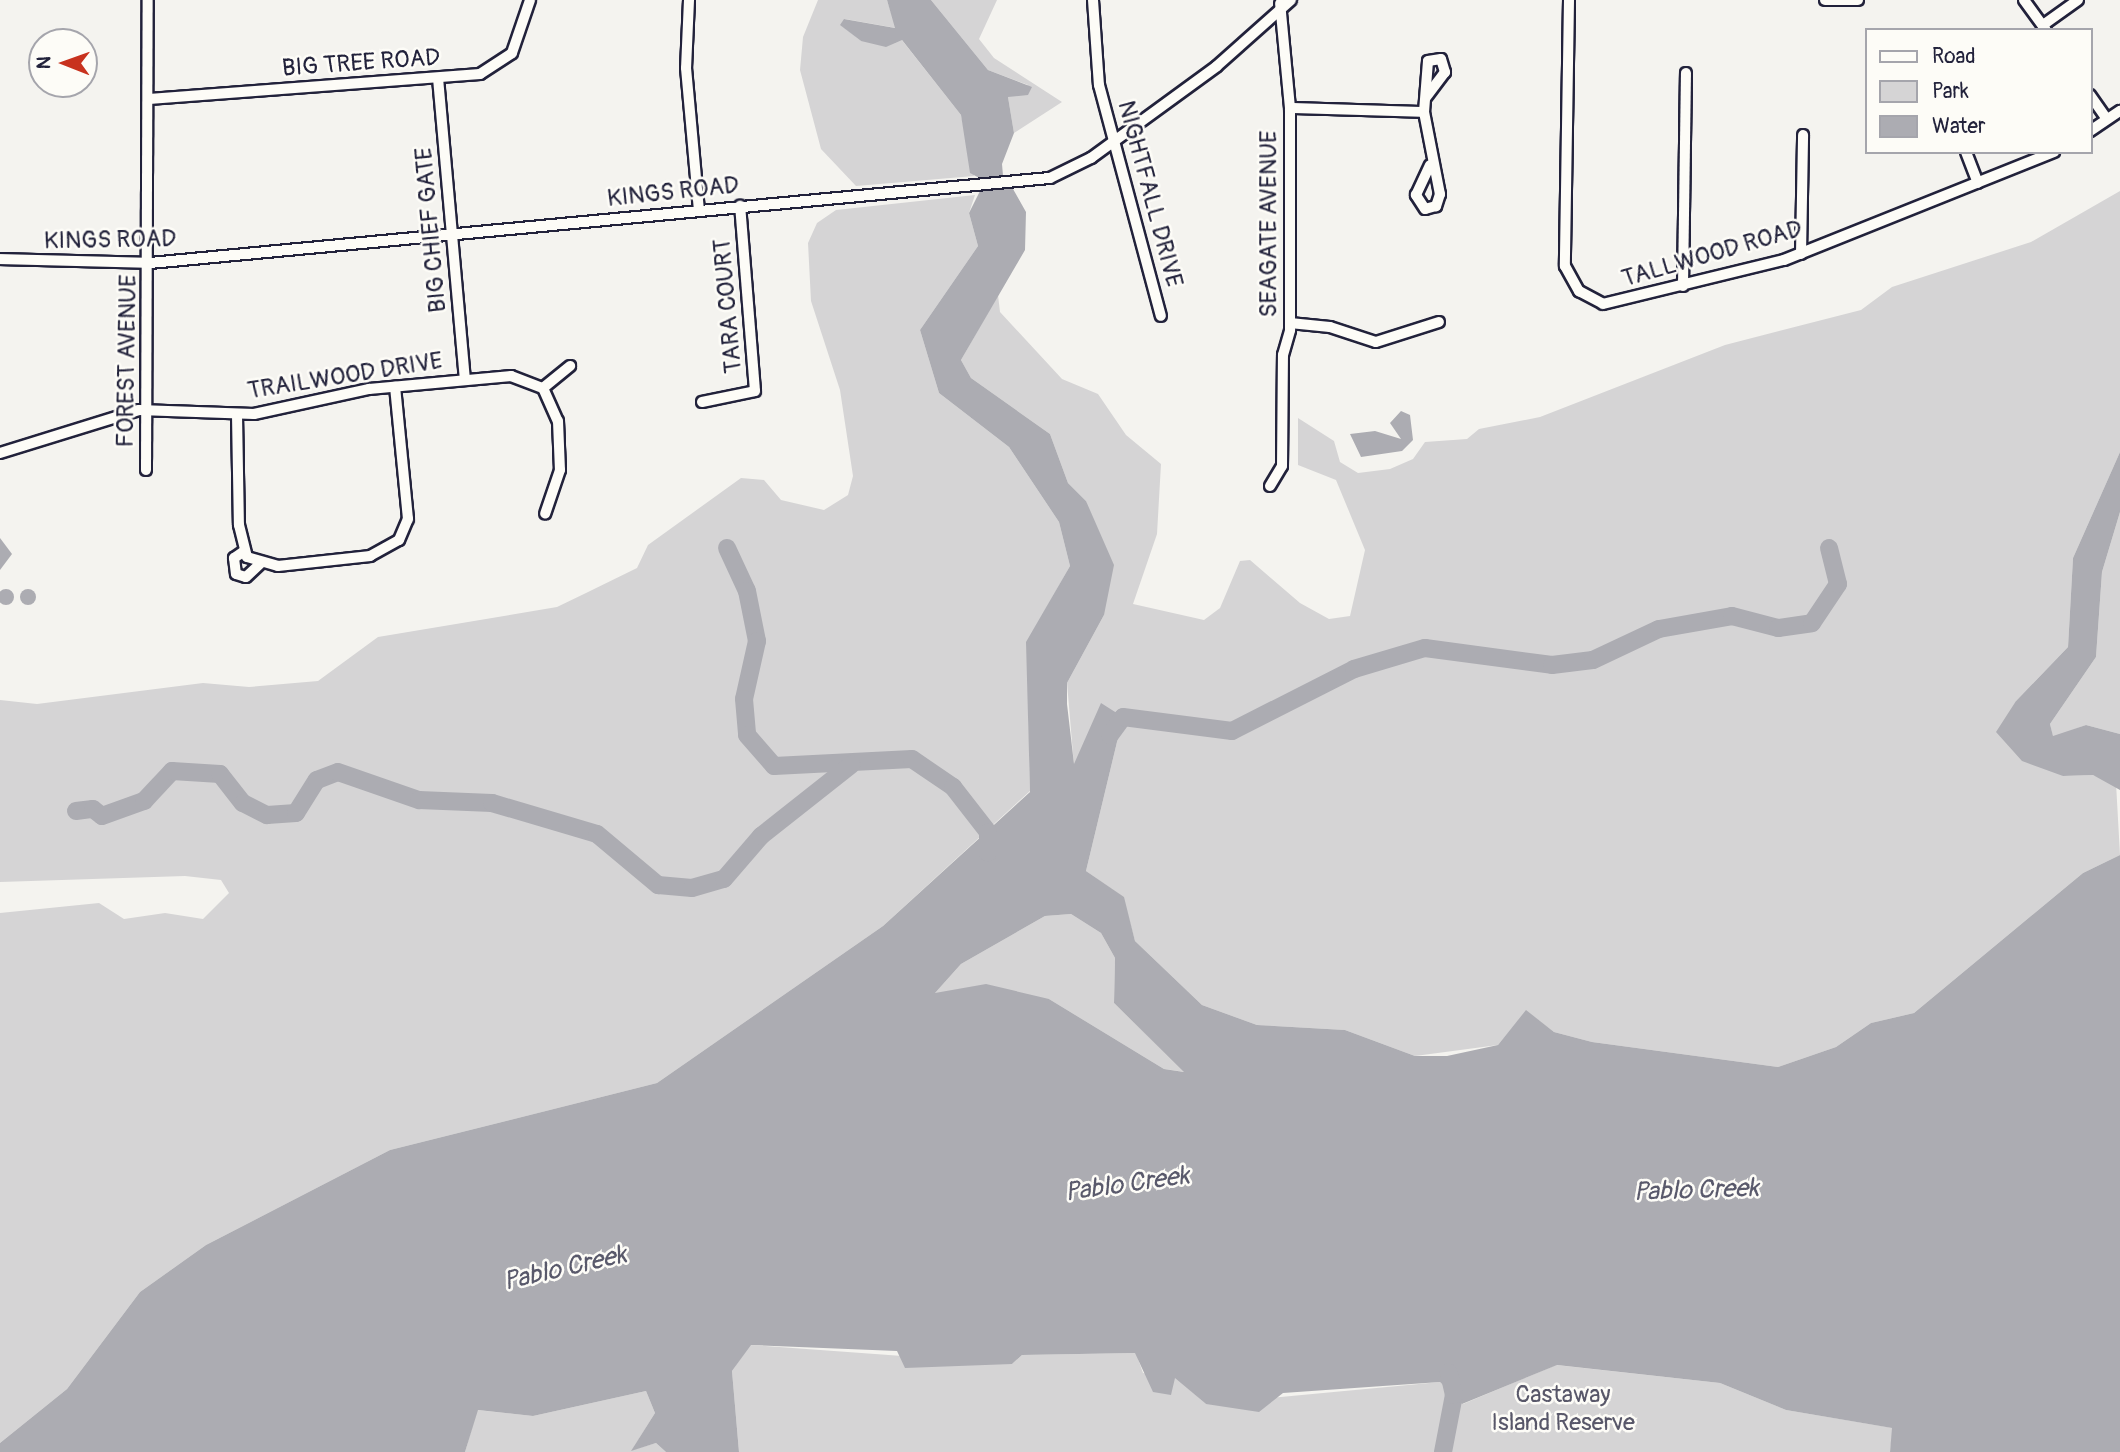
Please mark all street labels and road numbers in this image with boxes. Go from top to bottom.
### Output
street label: BIG TREE ROAD [281,43,441,83]
street label: NIGHTFALL DRIVE [1111,98,1189,290]
street label: SEAGATE AVENUE [1255,130,1283,318]
street label: BIG CHIEF GATE [409,146,453,314]
street label: KINGS ROAD [606,171,740,213]
street label: TALLWOOD ROAD [1619,214,1805,294]
street label: KINGS ROAD [44,224,176,256]
street label: TARA COURT [708,237,748,375]
street label: FOREST AVENUE [111,274,143,448]
street label: TRAILWOOD DRIVE [246,346,444,406]

